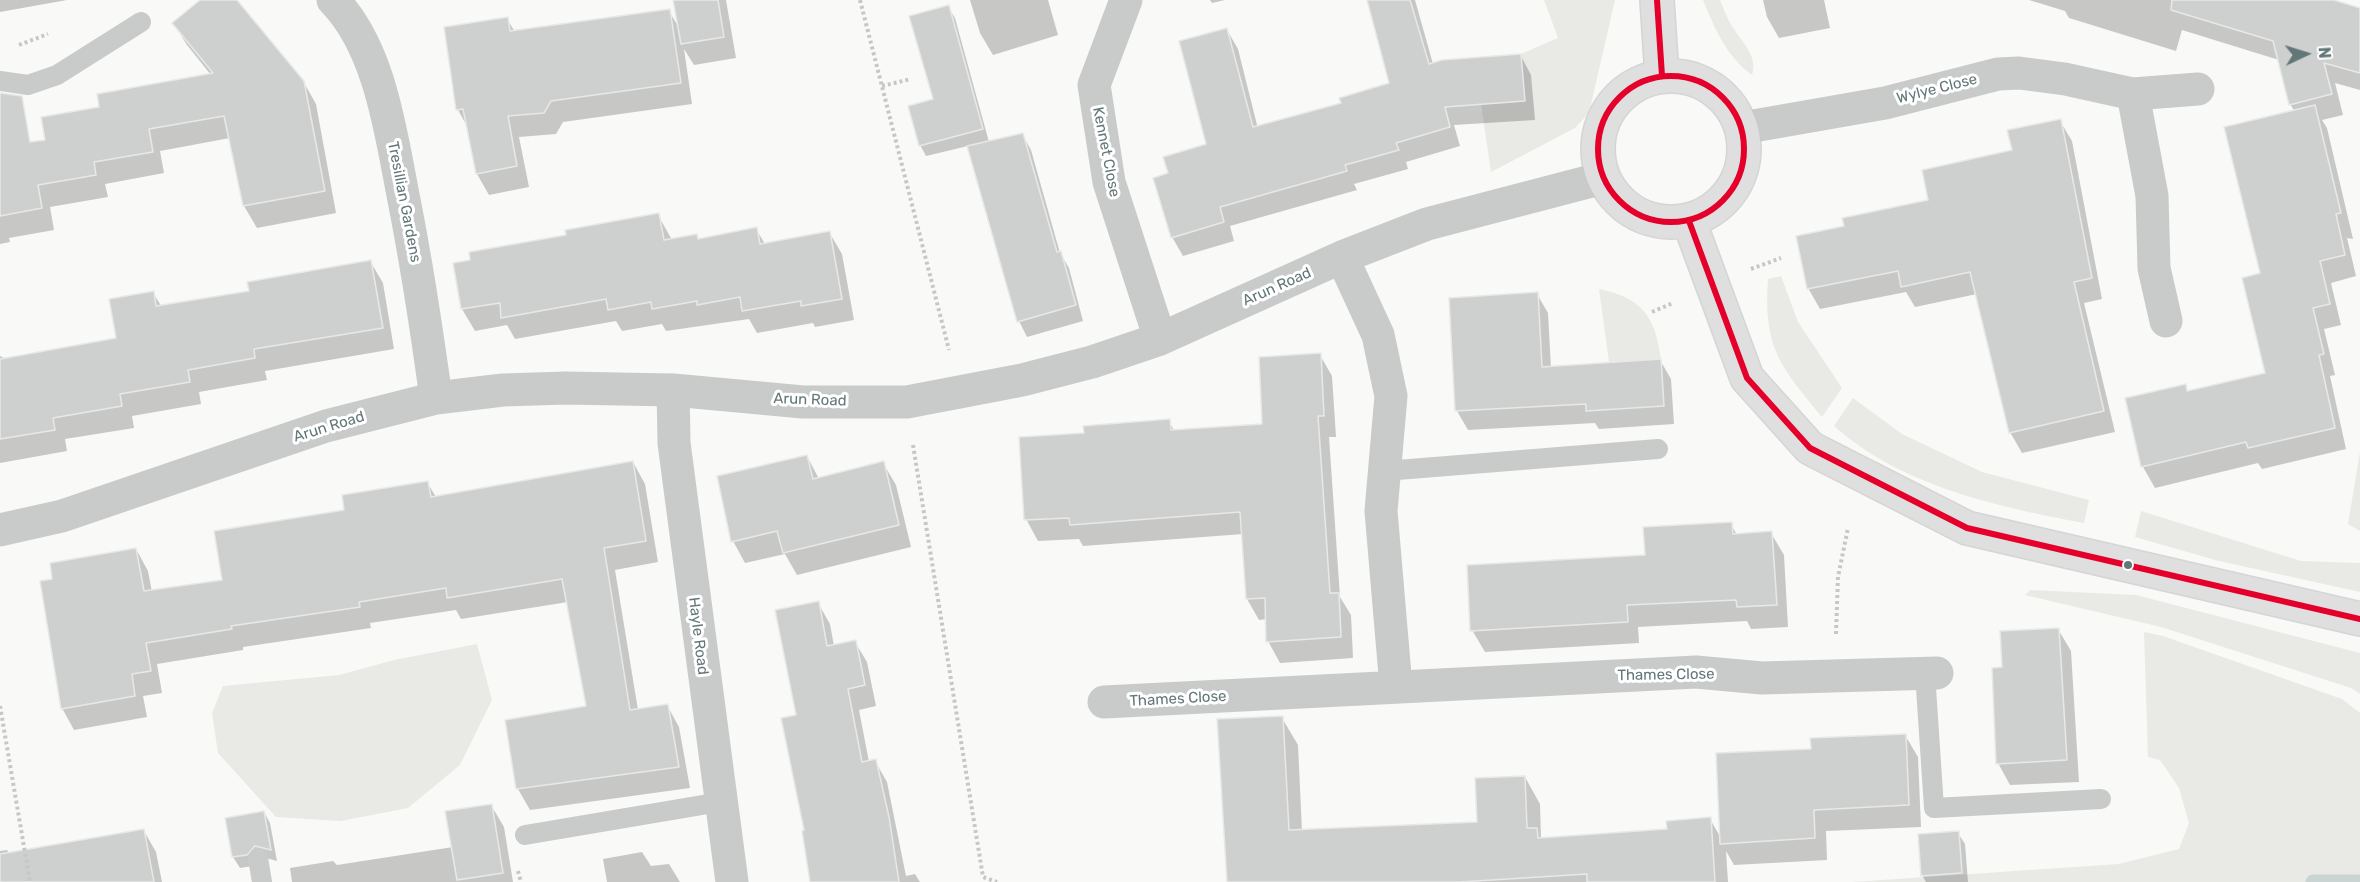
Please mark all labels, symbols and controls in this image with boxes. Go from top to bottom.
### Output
north arrow [2276,24,2336,84]
text: N [2315,46,2334,59]
street label: Wylye Close [1895,70,1979,108]
street label: Kennet Close [1088,105,1124,199]
street label: Tresillian Gardens [383,140,425,264]
street label: Arun Road [1240,264,1314,310]
street label: Arun Road [773,390,847,410]
street label: Arun Road [291,408,367,446]
unlabelled marker [2122,559,2134,571]
street label: Hayle Road [684,596,712,676]
street label: Thames Close [1617,665,1715,685]
street label: Thames Close [1129,687,1227,711]

